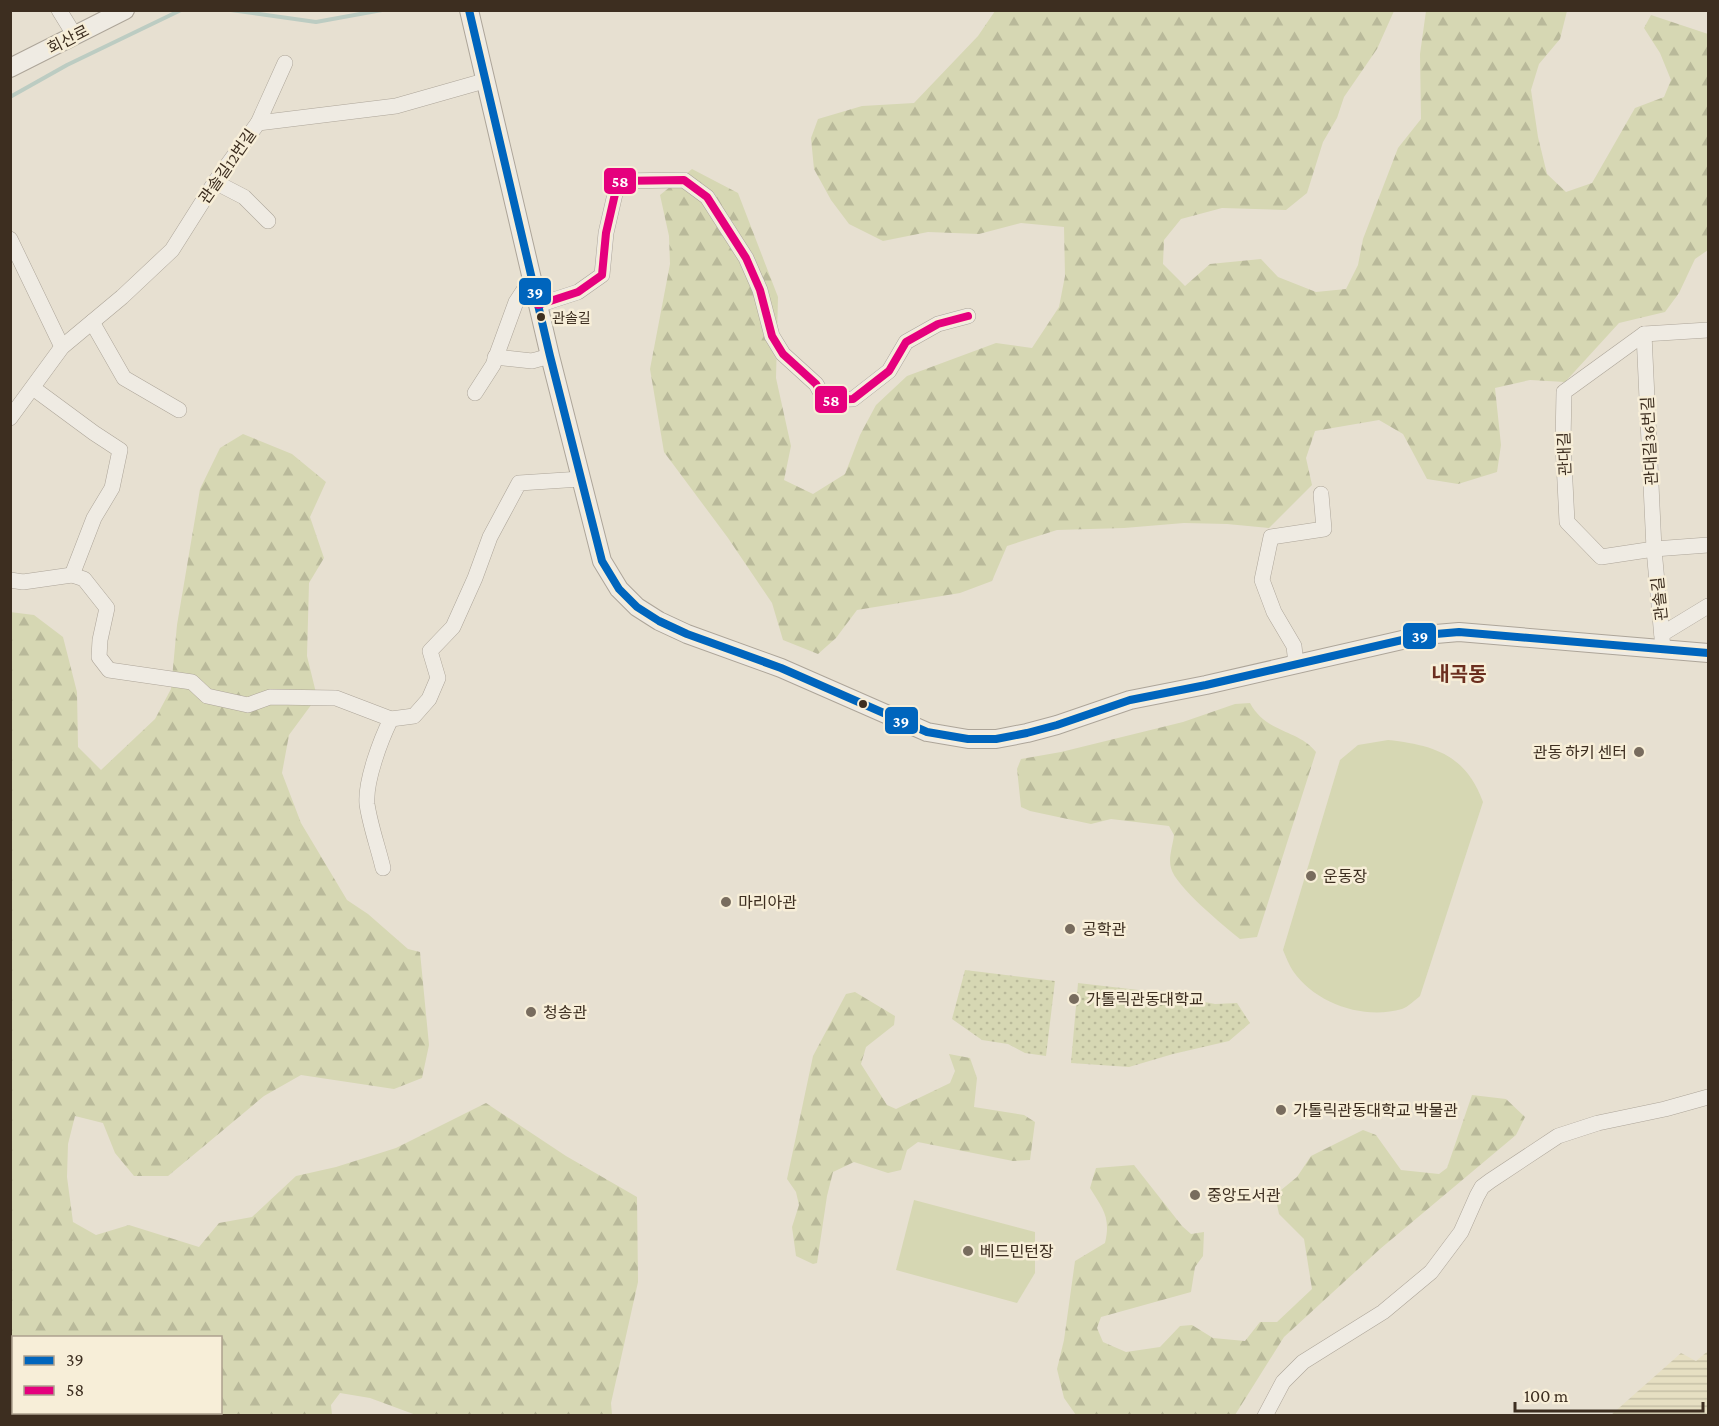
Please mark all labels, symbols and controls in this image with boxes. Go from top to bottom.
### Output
street label: 회산로 [45,22,92,57]
street label: 관솔길12번길 [196,126,259,207]
line badge: 58 [603,167,637,195]
text: 58 [611,173,629,190]
line badge: 39 [518,277,552,306]
text: 39 [527,284,543,301]
place label: 관솔길 [552,310,591,326]
marker: 관솔길 [535,311,547,323]
line badge: 58 [814,385,848,414]
text: 58 [822,392,840,409]
street label: 관대길36번길 [1639,396,1660,486]
street label: 관대길 [1555,432,1574,476]
street label: 관솔길 [1649,576,1670,622]
line badge: 39 [1402,622,1437,650]
text: 39 [1412,628,1428,645]
district label: 내곡동 [1431,663,1487,685]
unlabelled marker [857,698,869,710]
line badge: 39 [884,706,919,735]
text: 39 [893,713,909,730]
place label: 관동 하키 센터 [1533,744,1627,761]
marker: 관동 하키 센터 [1632,745,1646,759]
place label: 운동장 [1323,868,1367,885]
marker: 운동장 [1304,869,1318,883]
place label: 마리아관 [738,894,797,911]
marker: 마리아관 [719,895,733,909]
place label: 공학관 [1082,921,1126,938]
marker: 공학관 [1063,922,1077,936]
place label: 가톨릭관동대학교 [1086,991,1204,1008]
marker: 가톨릭관동대학교 [1067,992,1081,1006]
place label: 청송관 [543,1004,587,1021]
marker: 청송관 [524,1005,538,1019]
place label: 가톨릭관동대학교 박물관 [1293,1102,1458,1119]
marker: 가톨릭관동대학교 박물관 [1274,1103,1288,1117]
place label: 중앙도서관 [1207,1187,1281,1204]
marker: 중앙도서관 [1188,1188,1202,1202]
place label: 베드민턴장 [980,1243,1054,1260]
marker: 베드민턴장 [961,1244,975,1258]
legend [12,1336,222,1414]
text: 39 [66,1350,84,1370]
scale bar [1515,1375,1702,1413]
text: 58 [66,1380,84,1400]
text: 100 m [1524,1386,1569,1406]

